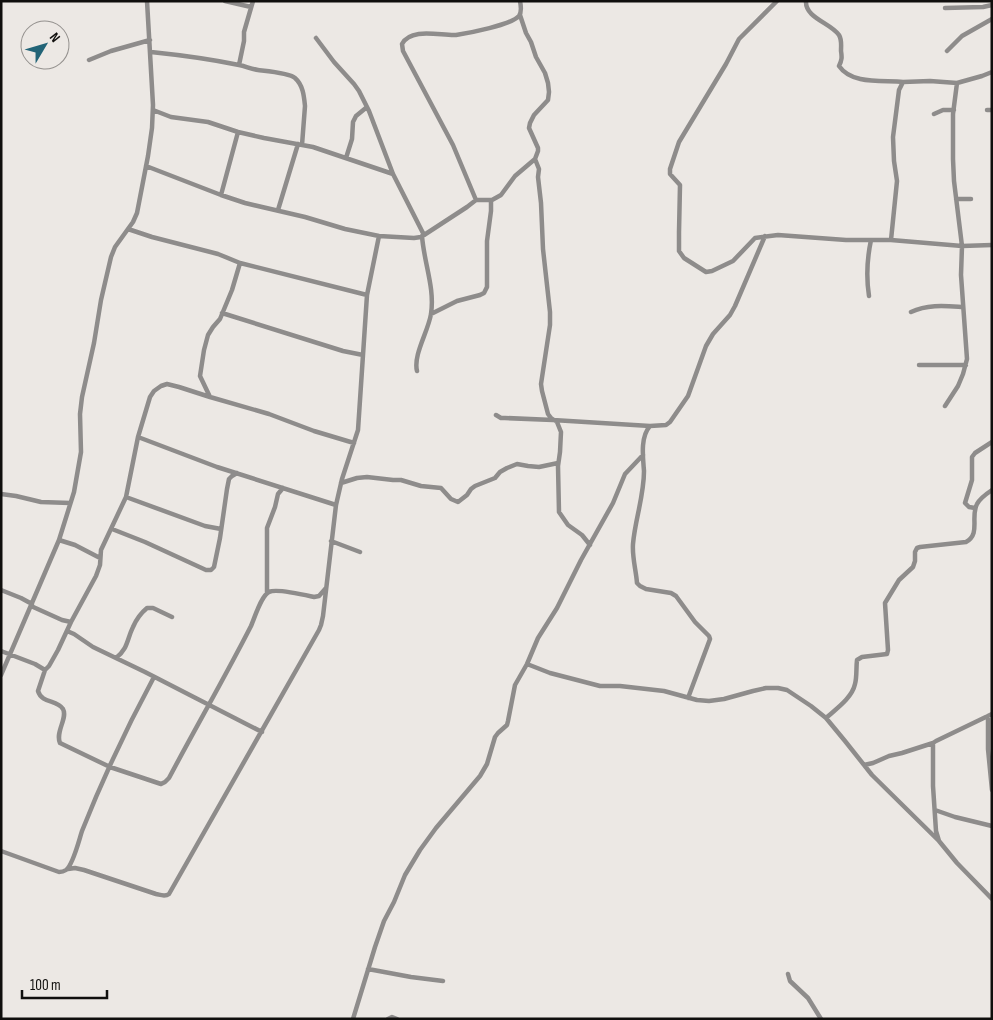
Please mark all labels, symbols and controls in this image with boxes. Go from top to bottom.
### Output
north arrow [20,20,70,70]
text: N [46,29,64,45]
scale bar [22,968,108,1000]
text: 100 m [30,976,61,995]

